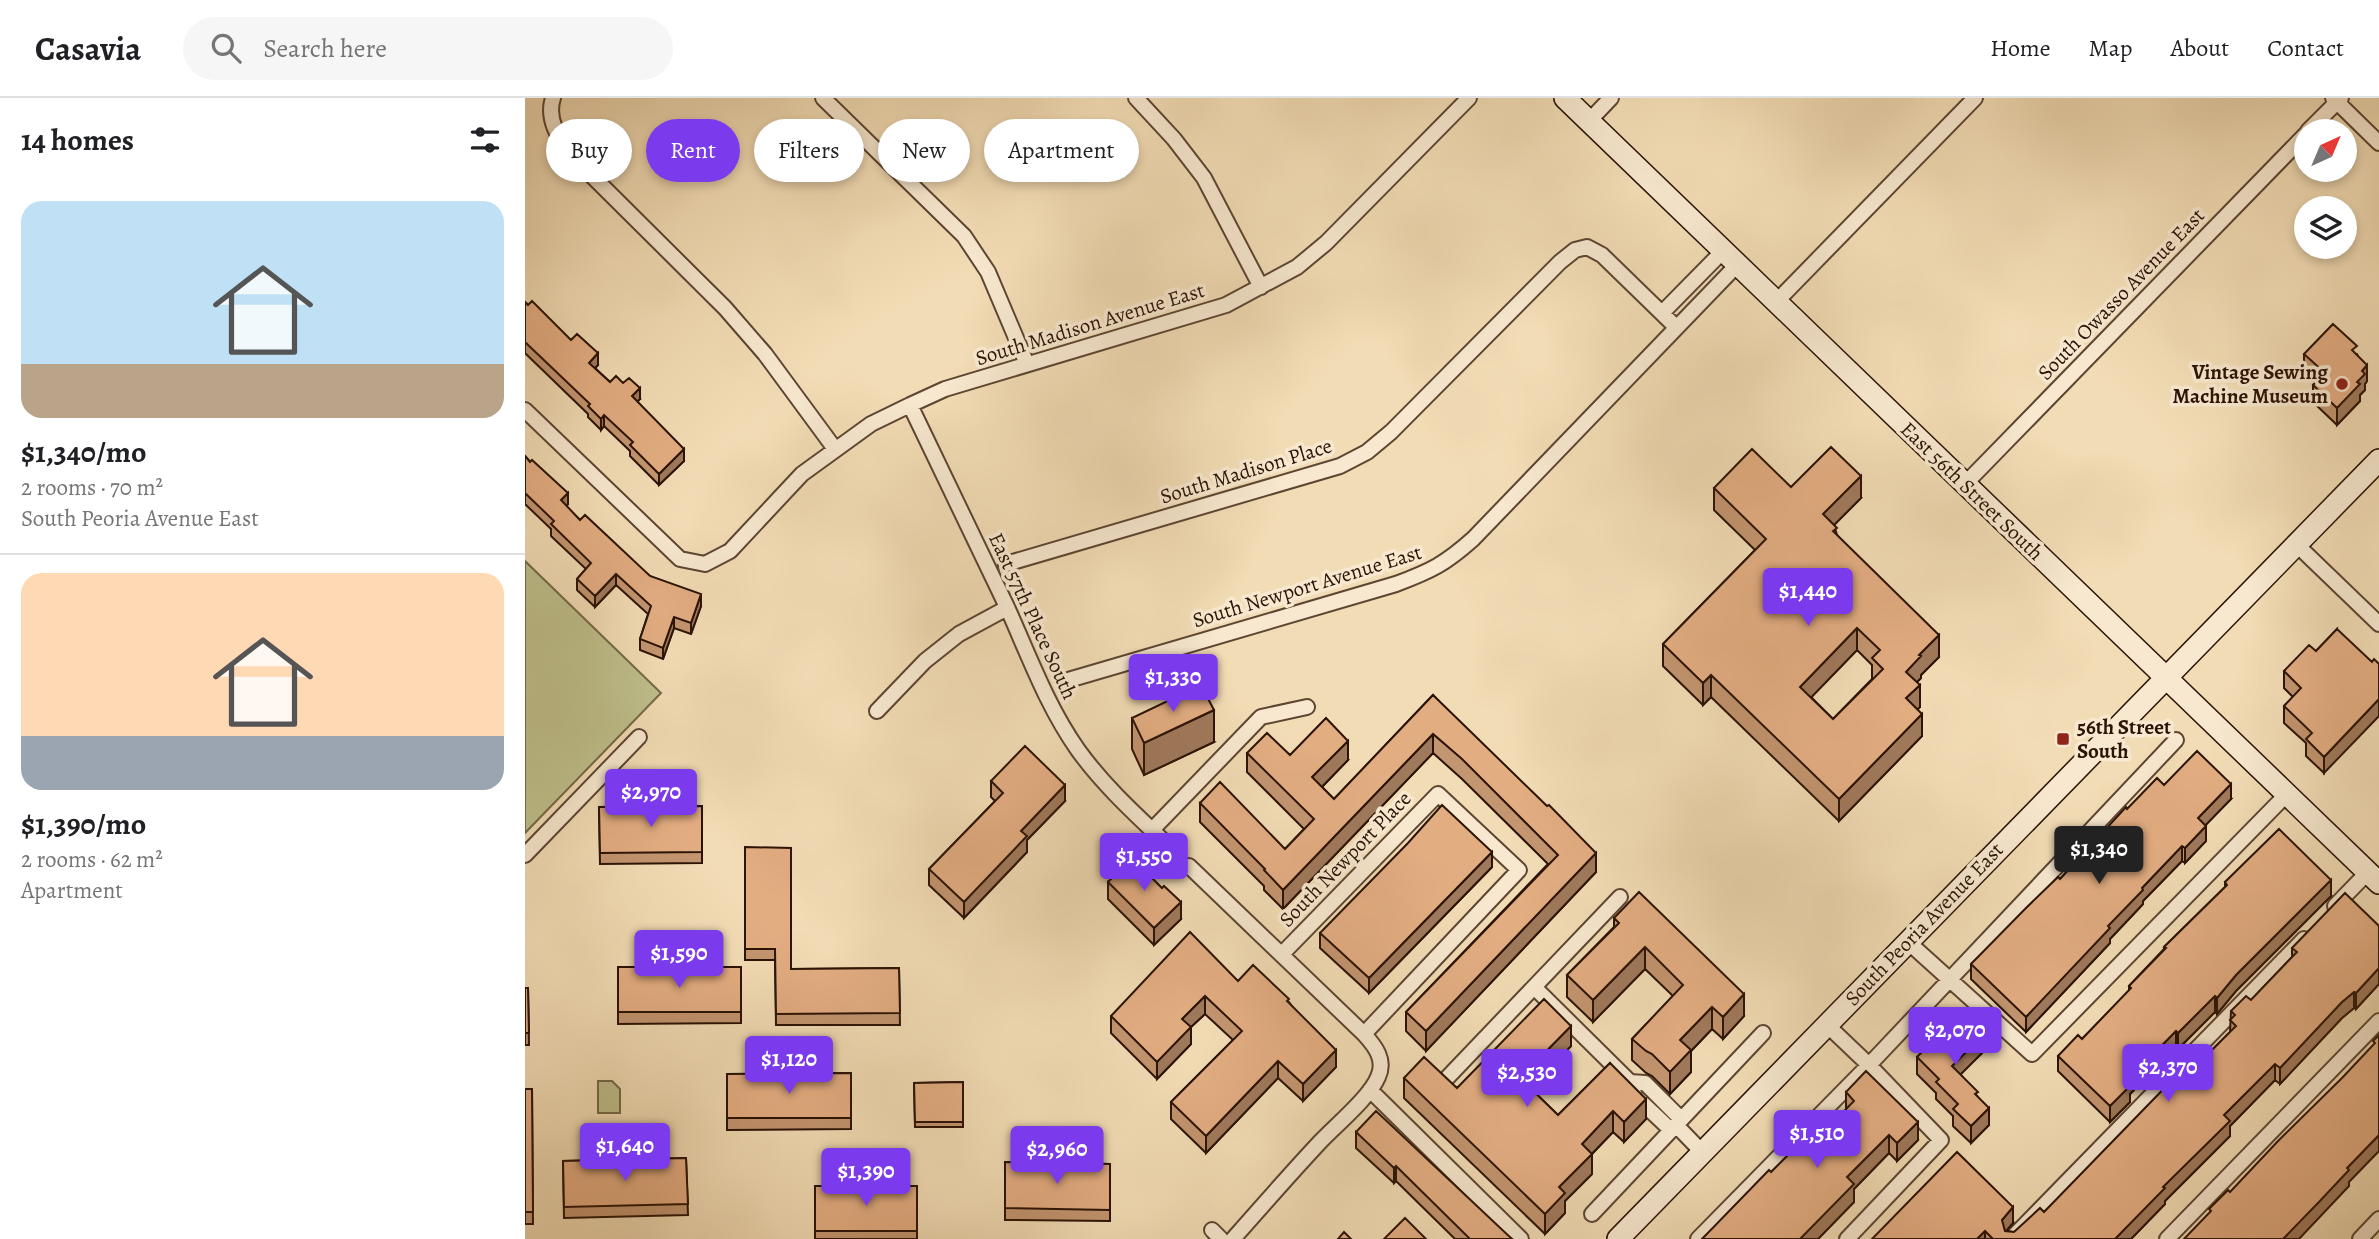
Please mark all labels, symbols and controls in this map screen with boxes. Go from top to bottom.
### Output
search box [183,17,673,80]
text: Casavia [35,26,141,71]
icon: search [207,29,245,67]
text: Search here [263,31,387,66]
text: Home [1990,32,2051,64]
text: Map [2089,32,2133,64]
text: About [2171,32,2229,64]
text: Contact [2267,32,2344,64]
chip: Buy [546,119,632,182]
chip: Rent [646,119,740,182]
chip: Filters [754,119,864,182]
chip: New [878,119,970,182]
chip: Apartment [984,119,1139,182]
north arrow [2294,119,2357,182]
map controls [2294,119,2357,259]
text: 14 homes [21,120,134,160]
icon: filters [466,121,504,159]
button: layers [2294,196,2357,259]
street label: South Owasso Avenue East [2031,202,2211,386]
icon: home [200,247,326,373]
street label: South Madison Avenue East [972,276,1208,372]
place label: Vintage Sewing Machine Museum [2173,358,2328,410]
marker: Vintage Sewing Machine Museum [2334,376,2350,392]
street label: East 56th Street South [1894,415,2050,567]
text: $1,340/mo [21,432,146,472]
street label: South Madison Place [1157,432,1335,510]
text: 2 rooms · 70 m² [21,472,163,503]
text: South Peoria Avenue East [21,503,259,534]
street label: East 57th Place South [982,528,1084,704]
street label: South Newport Avenue East [1189,538,1425,634]
pin: $1,440 [1751,568,1865,628]
text: $1,440 [1779,575,1837,606]
icon: home [200,619,326,745]
pin: $1,330 [1116,654,1230,714]
text: $1,330 [1145,661,1201,692]
place label: 56th Street South [2077,713,2171,765]
marker: 56th Street South [2055,731,2071,747]
pin: $2,970 [594,770,708,829]
text: $2,970 [621,776,681,807]
street label: South Newport Place [1273,785,1417,933]
text: $1,390/mo [21,804,146,844]
pin: $1,340 [2042,826,2156,886]
text: $1,340 [2070,833,2128,864]
pin: $1,550 [1087,834,1201,893]
street label: South Peoria Avenue East [1839,836,2010,1012]
text: $1,550 [1116,840,1172,871]
text: 2 rooms · 62 m² [21,844,163,875]
text: Apartment [21,875,123,906]
pin: $1,590 [622,930,736,990]
text: $1,590 [650,937,708,968]
pin: $2,070 [1898,1007,2012,1067]
text: $2,070 [1925,1014,1985,1045]
pin: $1,120 [732,1037,846,1096]
text: $1,120 [761,1043,817,1074]
pin: $2,370 [2111,1044,2225,1104]
pin: $2,530 [1470,1049,1584,1109]
text: $2,370 [2138,1051,2198,1082]
text: $2,530 [1497,1056,1557,1087]
pin: $1,510 [1760,1110,1874,1170]
text: $1,510 [1790,1117,1844,1148]
pin: $1,640 [568,1124,682,1183]
pin: $2,960 [1000,1126,1114,1186]
text: $1,640 [596,1130,654,1161]
text: $2,960 [1027,1133,1087,1164]
pin: $1,390 [809,1148,923,1208]
text: $1,390 [837,1155,895,1186]

